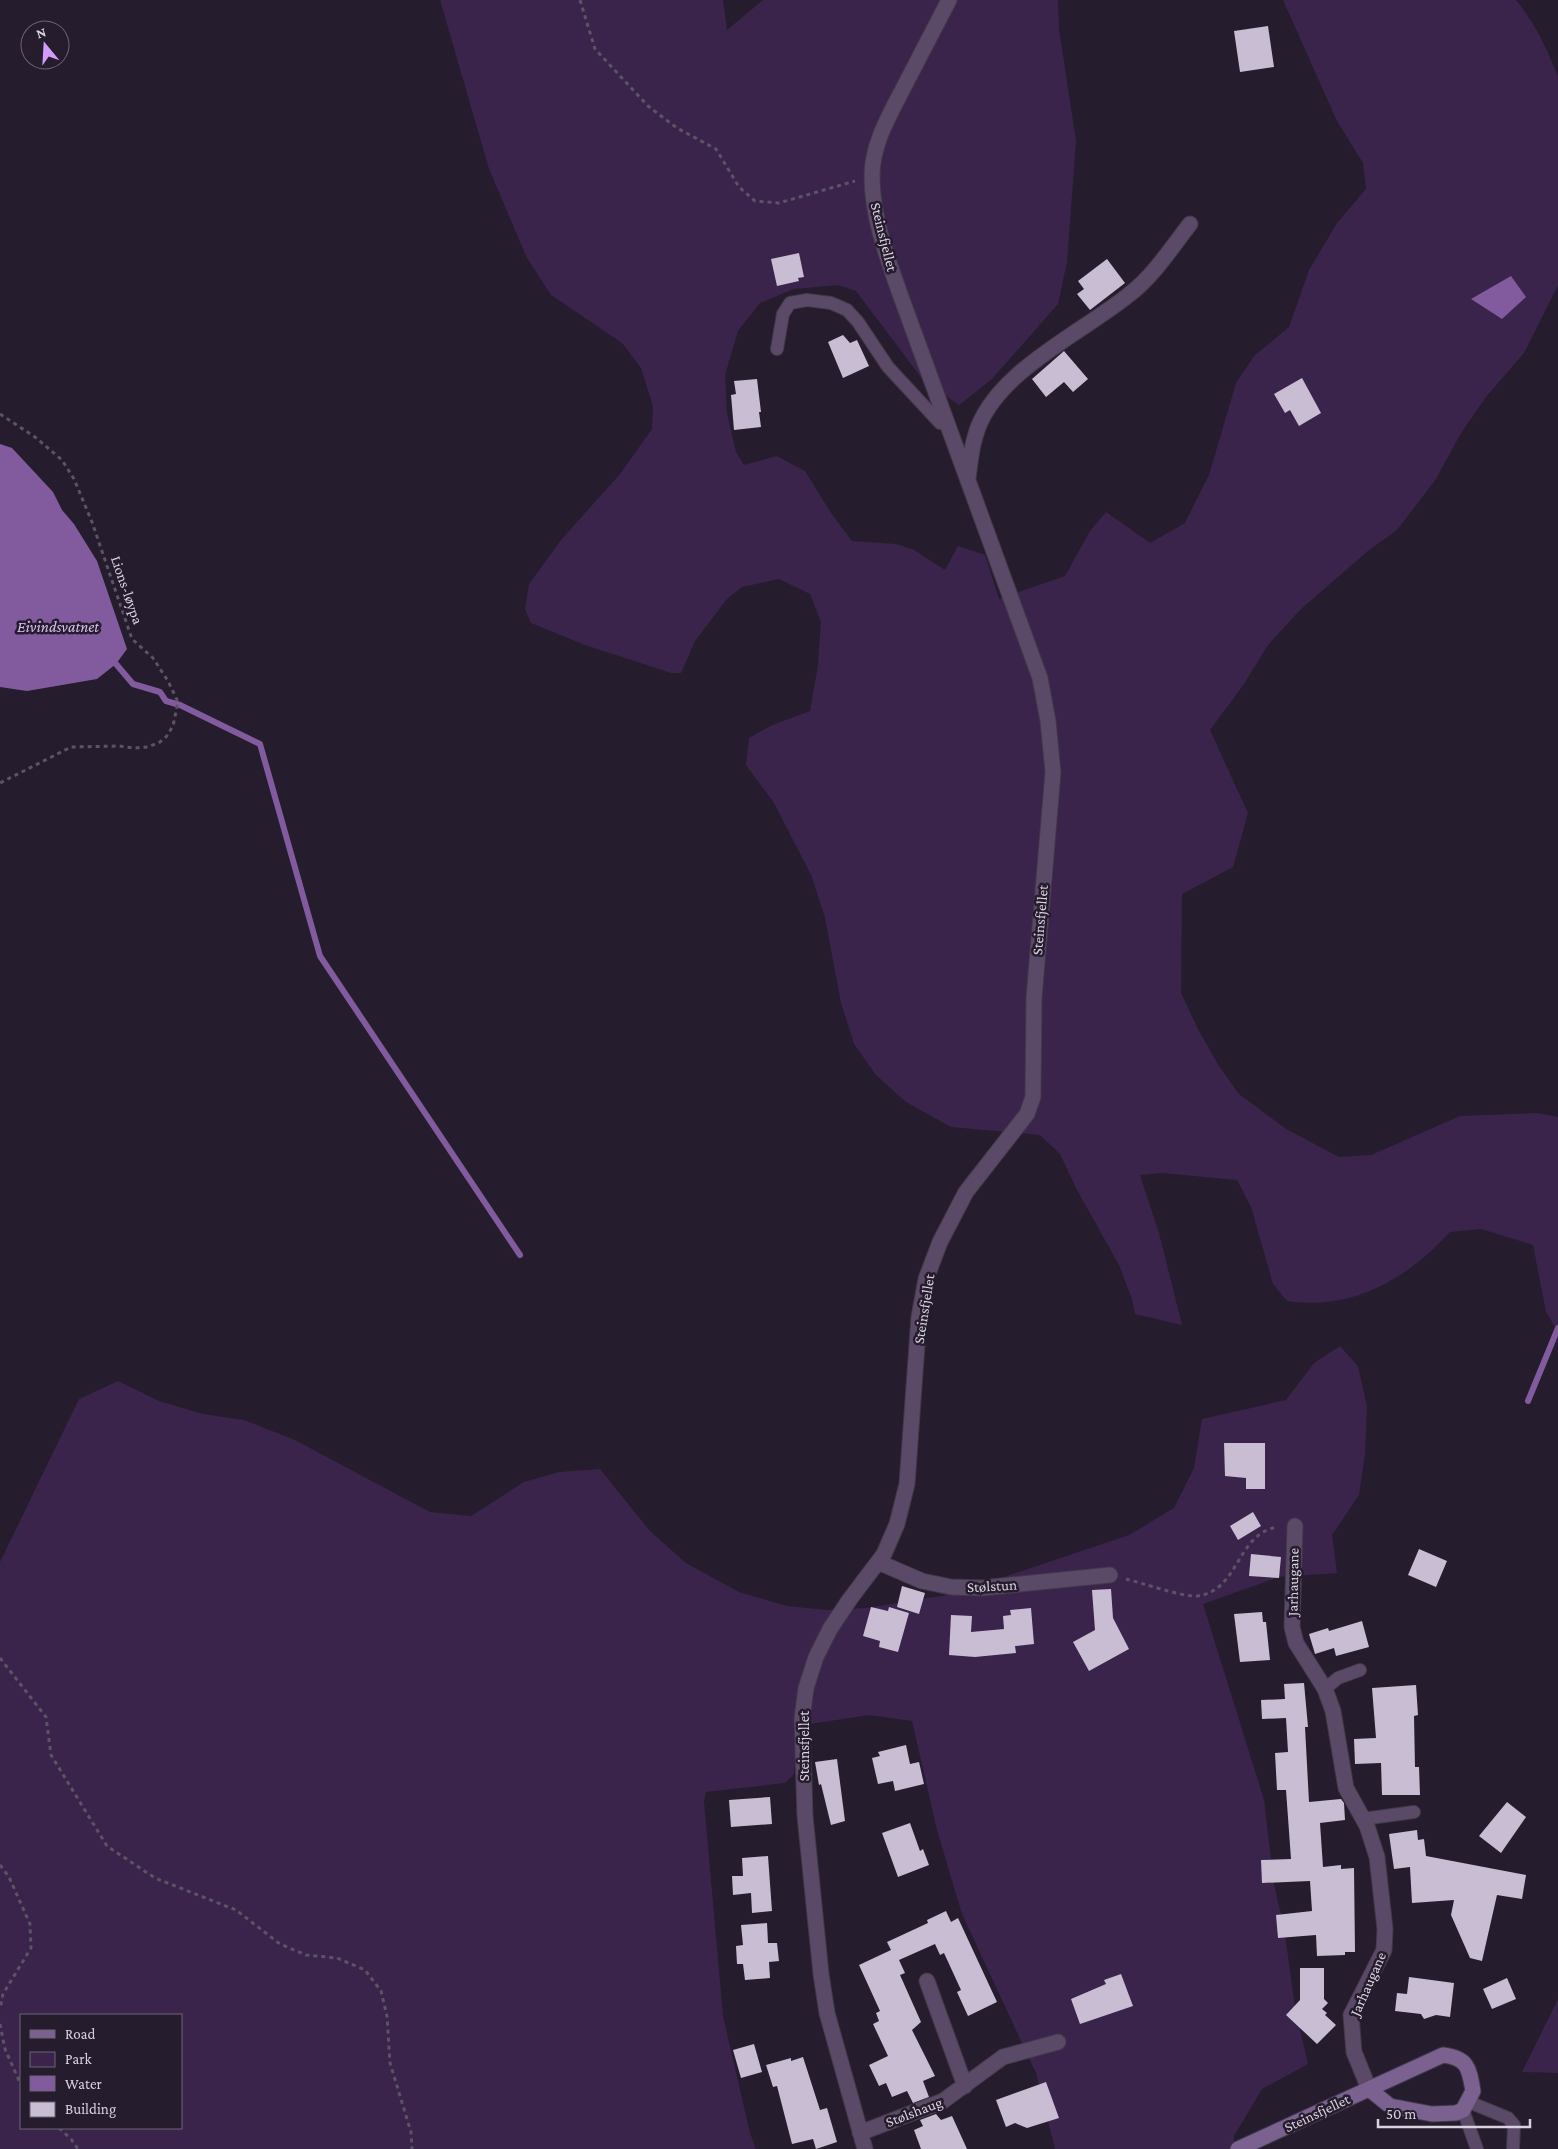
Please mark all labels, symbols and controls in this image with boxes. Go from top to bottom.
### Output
north arrow [20,20,70,70]
text: N [34,23,48,42]
street label: Steinsfjellet [867,201,901,274]
street label: Lions-løypa [107,554,146,627]
water label: Eivindsvatnet [17,618,99,635]
street label: Steinsfjellet [1029,883,1052,956]
street label: Steinsfjellet [911,1272,939,1345]
street label: Jarhaugane [1284,1547,1303,1618]
street label: Stølstun [967,1577,1017,1595]
street label: Steinsfjellet [796,1710,813,1781]
street label: Jarhaugane [1346,1949,1390,2021]
legend [20,2014,182,2129]
text: Road [65,2026,96,2042]
text: Park [65,2051,92,2067]
text: Water [65,2076,102,2092]
street label: Steinsfjellet [1282,2090,1354,2136]
street label: Stølshaug [883,2094,945,2131]
scale bar [1378,2096,1530,2128]
text: Building [65,2101,116,2118]
text: 50 m [1386,2106,1416,2122]

